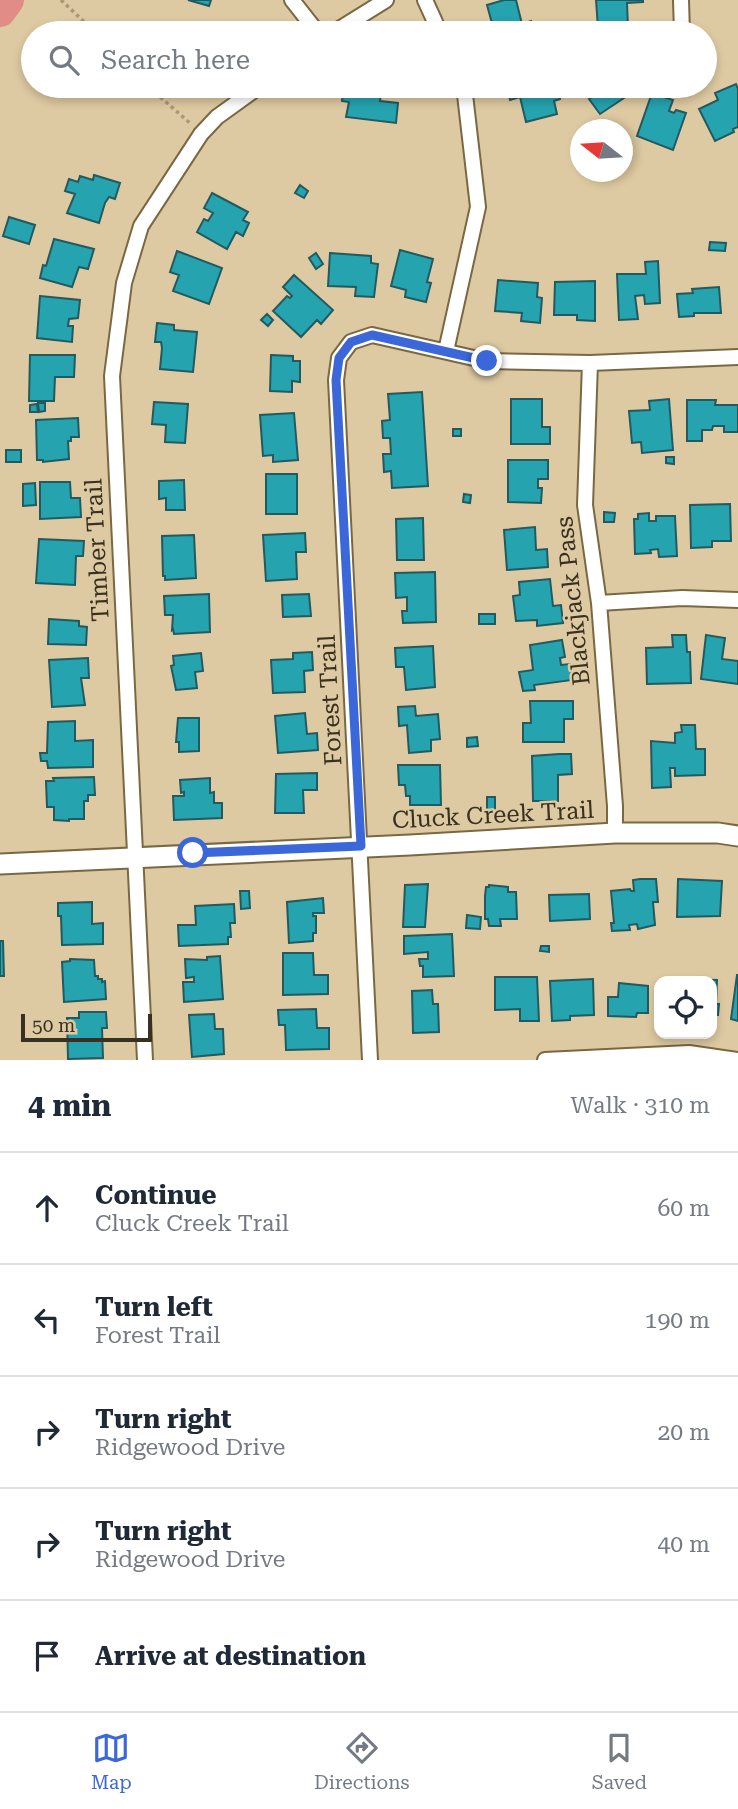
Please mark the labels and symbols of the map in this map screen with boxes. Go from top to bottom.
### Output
north arrow [570,119,633,182]
route end [471,345,502,376]
street label: Timber Trail [79,478,115,622]
street label: Blackjack Pass [550,515,596,687]
street label: Forest Trail [313,634,347,766]
street label: Cluck Creek Trail [391,796,595,834]
route start [177,837,208,868]
scale bar [21,1011,152,1043]

